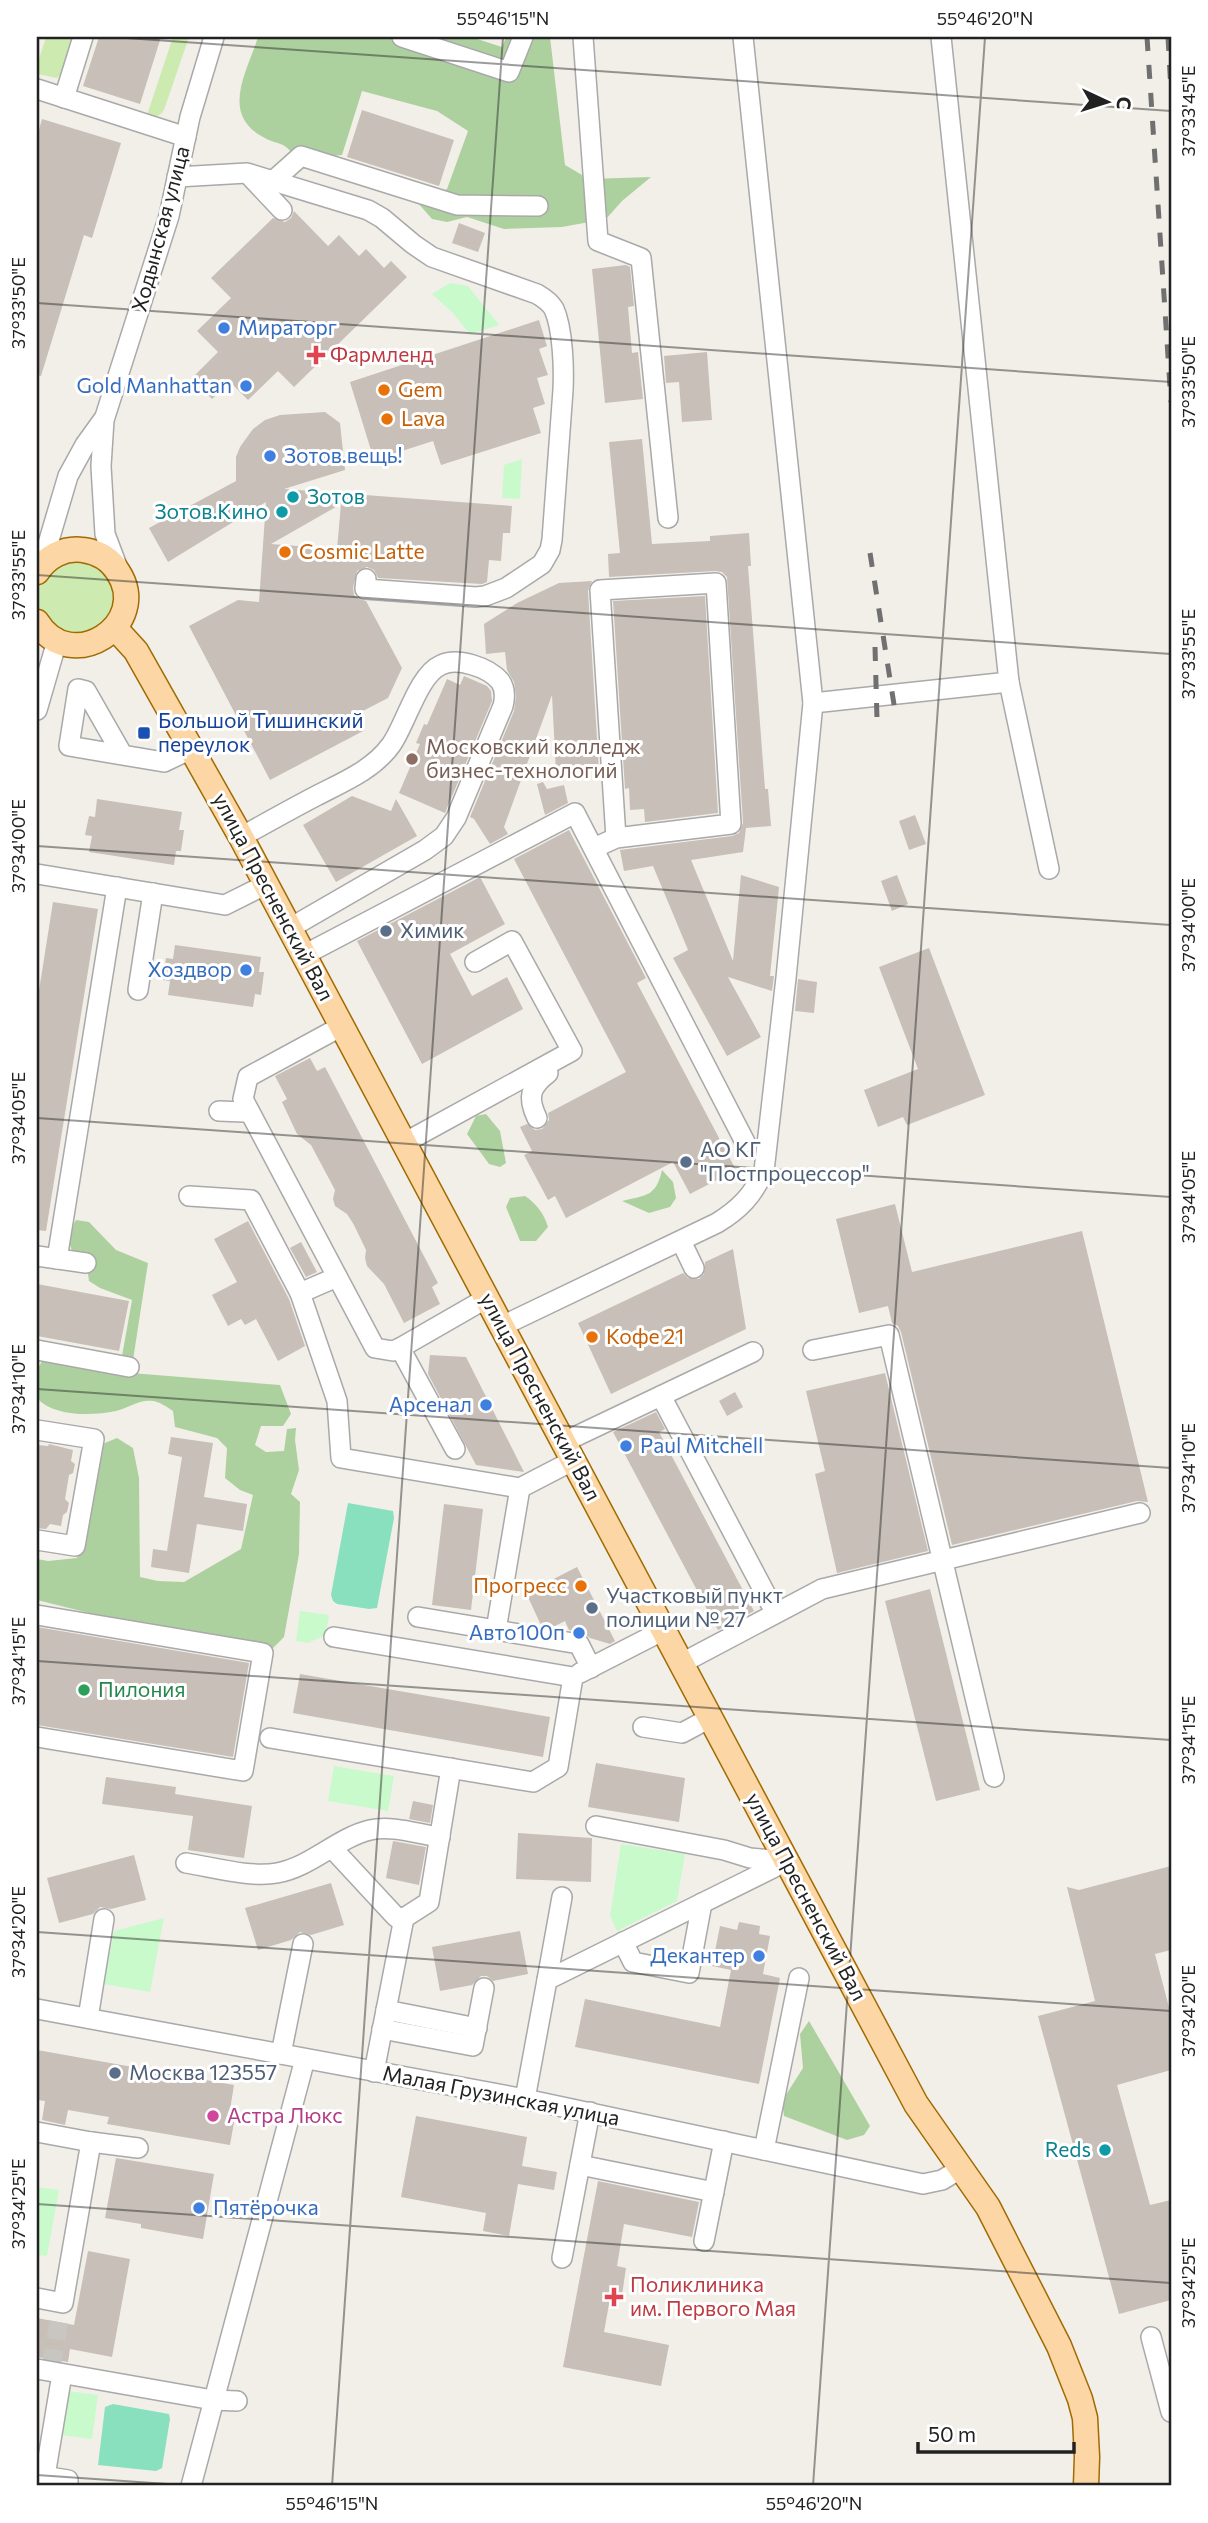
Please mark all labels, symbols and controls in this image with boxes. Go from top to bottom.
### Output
text: 55°46'15"N [457,7,549,29]
text: 55°46'20"N [937,7,1033,29]
north arrow [1072,66,1142,136]
text: 37°33'45"E [1177,66,1199,156]
text: С [1113,96,1136,111]
street label: Ходынская улица [125,143,194,314]
text: 37°33'50"E [7,257,29,349]
place label: Мираторг [238,314,337,339]
marker: Мираторг [216,320,232,336]
text: 37°33'50"E [1177,336,1199,428]
place label: Фармленд [330,341,434,366]
marker: Фармленд [308,347,324,363]
place label: Gold Manhattan [76,372,232,397]
place label: Gem [398,376,443,401]
marker: Gold Manhattan [238,378,254,394]
marker: Gem [376,382,392,398]
place label: Lava [401,405,445,430]
marker: Lava [379,411,395,427]
place label: Зотов.вещь! [284,442,403,467]
marker: Зотов.вещь! [262,448,278,464]
place label: Зотов [307,483,365,508]
marker: Зотов [285,489,301,505]
place label: Зотов.Кино [155,498,268,523]
marker: Зотов.Кино [274,504,290,520]
text: 37°33'55"E [7,530,29,620]
place label: Cosmic Latte [299,538,425,563]
marker: Cosmic Latte [277,544,293,560]
text: 37°33'55"E [1177,609,1199,699]
place label: Большой Тишинский переулок [158,707,363,756]
marker: Большой Тишинский переулок [136,725,152,741]
place label: Московский колледж бизнес-технологий [426,733,641,782]
marker: Московский колледж бизнес-технологий [404,751,420,767]
street label: улица Пресненский Вал [209,788,340,1005]
text: 37°34'00"E [7,799,29,893]
text: 37°34'00"E [1177,878,1199,972]
place label: Химик [400,917,465,942]
marker: Химик [378,923,394,939]
place label: Хоздвор [148,956,232,981]
marker: Хоздвор [238,962,254,978]
text: 37°34'05"E [7,1072,29,1164]
place label: АО КГ "Постпроцессор" [700,1136,870,1185]
text: 37°34'05"E [1177,1151,1199,1243]
marker: АО КГ "Постпроцессор" [678,1154,694,1170]
street label: улица Пресненский Вал [476,1288,607,1505]
place label: Кофе 21 [606,1323,684,1348]
marker: Кофе 21 [584,1329,600,1345]
text: 37°34'10"E [7,1344,29,1434]
place label: Арсенал [389,1391,472,1416]
marker: Арсенал [478,1397,494,1413]
text: 37°34'10"E [1177,1423,1199,1513]
place label: Paul Mitchell [640,1432,763,1457]
marker: Paul Mitchell [618,1438,634,1454]
place label: Прогресс [473,1572,567,1597]
marker: Прогресс [573,1578,589,1594]
place label: Участковый пункт полиции № 27 [606,1582,783,1631]
marker: Участковый пункт полиции № 27 [584,1600,600,1616]
text: 37°34'15"E [7,1617,29,1705]
place label: Авто100п [469,1619,565,1644]
marker: Авто100п [571,1625,587,1641]
place label: Пилония [98,1676,185,1701]
marker: Пилония [76,1682,92,1698]
text: 37°34'15"E [1177,1696,1199,1784]
street label: улица Пресненский Вал [742,1788,873,2005]
text: 37°34'20"E [7,1886,29,1978]
place label: Декантер [650,1942,745,1967]
marker: Декантер [751,1948,767,1964]
text: 37°34'20"E [1177,1965,1199,2057]
place label: Москва 123557 [129,2059,277,2084]
street label: Малая Грузинская улица [381,2059,622,2130]
marker: Москва 123557 [107,2065,123,2081]
place label: Астра Люкс [227,2102,343,2127]
marker: Астра Люкс [205,2108,221,2124]
place label: Reds [1045,2136,1091,2161]
marker: Reds [1097,2142,1113,2158]
text: 37°34'25"E [7,2159,29,2249]
place label: Пятёрочка [213,2194,319,2219]
marker: Пятёрочка [191,2200,207,2216]
text: 37°34'25"E [1177,2238,1199,2328]
place label: Поликлиника им. Первого Мая [630,2271,796,2320]
marker: Поликлиника им. Первого Мая [604,2287,624,2307]
scale bar [918,2411,1073,2455]
text: 50 m [928,2421,976,2446]
text: 55°46'15"N [286,2492,378,2514]
text: 55°46'20"N [766,2492,862,2514]

